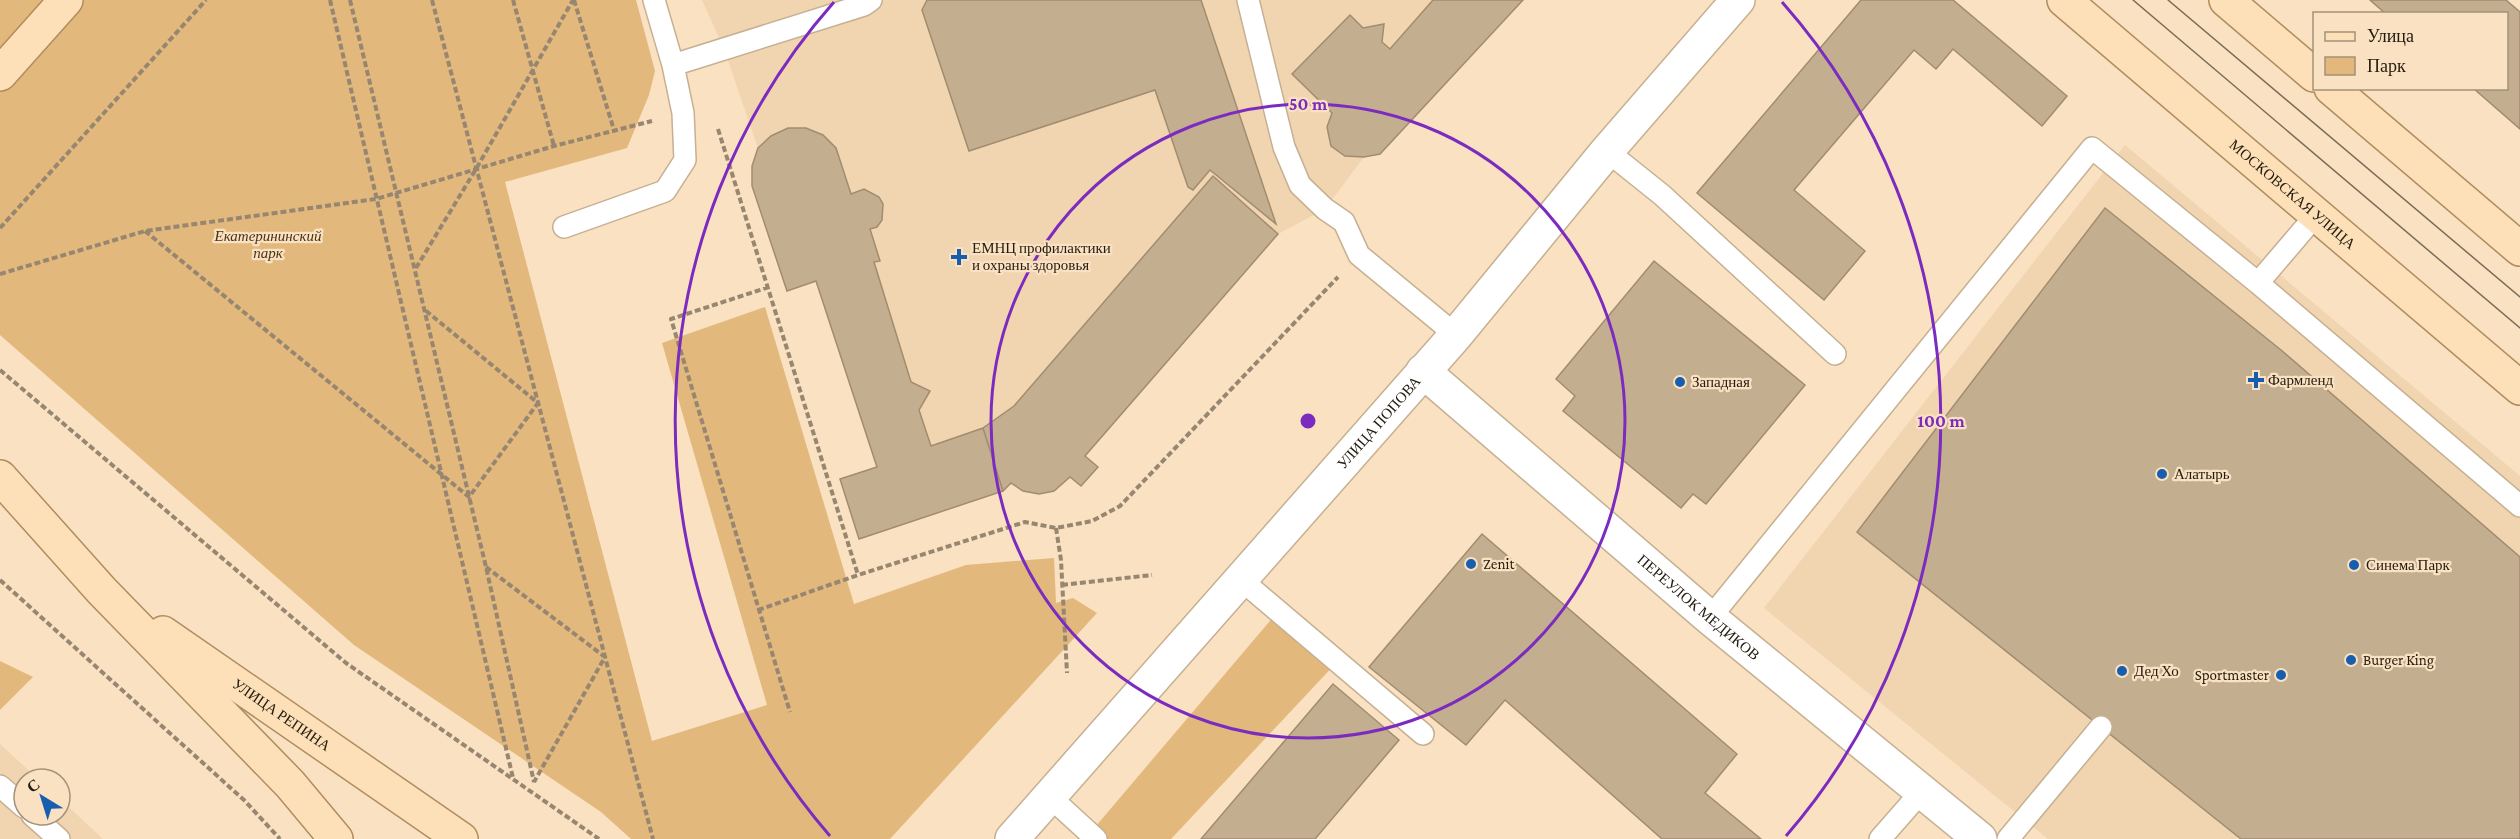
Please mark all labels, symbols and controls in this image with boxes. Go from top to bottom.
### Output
legend [2313,12,2508,90]
text: Улица [2367,26,2414,46]
text: Парк [2367,56,2406,76]
text: 50 m [1289,94,1328,114]
street label: МОСКОВСКАЯ УЛИЦА [2226,136,2359,253]
park label: Екатерининский парк [214,228,322,261]
place label: ЕМНЦ профилактики и охраны здоровья [972,240,1111,273]
marker: ЕМНЦ профилактики и охраны здоровья [950,248,968,266]
place label: Фармленд [2268,372,2333,388]
street label: УЛИЦА ПОПОВА [1334,373,1424,472]
marker: Фармленд [2249,373,2263,387]
place label: Западная [1692,374,1750,390]
marker: Западная [1673,375,1687,389]
centre of rings [1298,411,1318,431]
text: 100 m [1917,411,1965,431]
place label: Алатырь [2174,466,2230,482]
marker: Алатырь [2155,467,2169,481]
street label: ПЕРЕУЛОК МЕДИКОВ [1634,551,1763,663]
place label: Zenit [1483,556,1515,572]
marker: Zenit [1464,557,1478,571]
place label: Синема Парк [2366,557,2451,573]
marker: Синема Парк [2347,558,2361,572]
place label: Burger King [2363,652,2434,669]
marker: Burger King [2344,653,2358,667]
place label: Дед Хо [2134,663,2179,679]
marker: Дед Хо [2115,664,2129,678]
place label: Sportmaster [2195,667,2270,684]
marker: Sportmaster [2274,668,2288,682]
street label: УЛИЦА РЕПИНА [229,676,334,754]
north arrow [12,767,72,827]
text: С [23,775,43,796]

